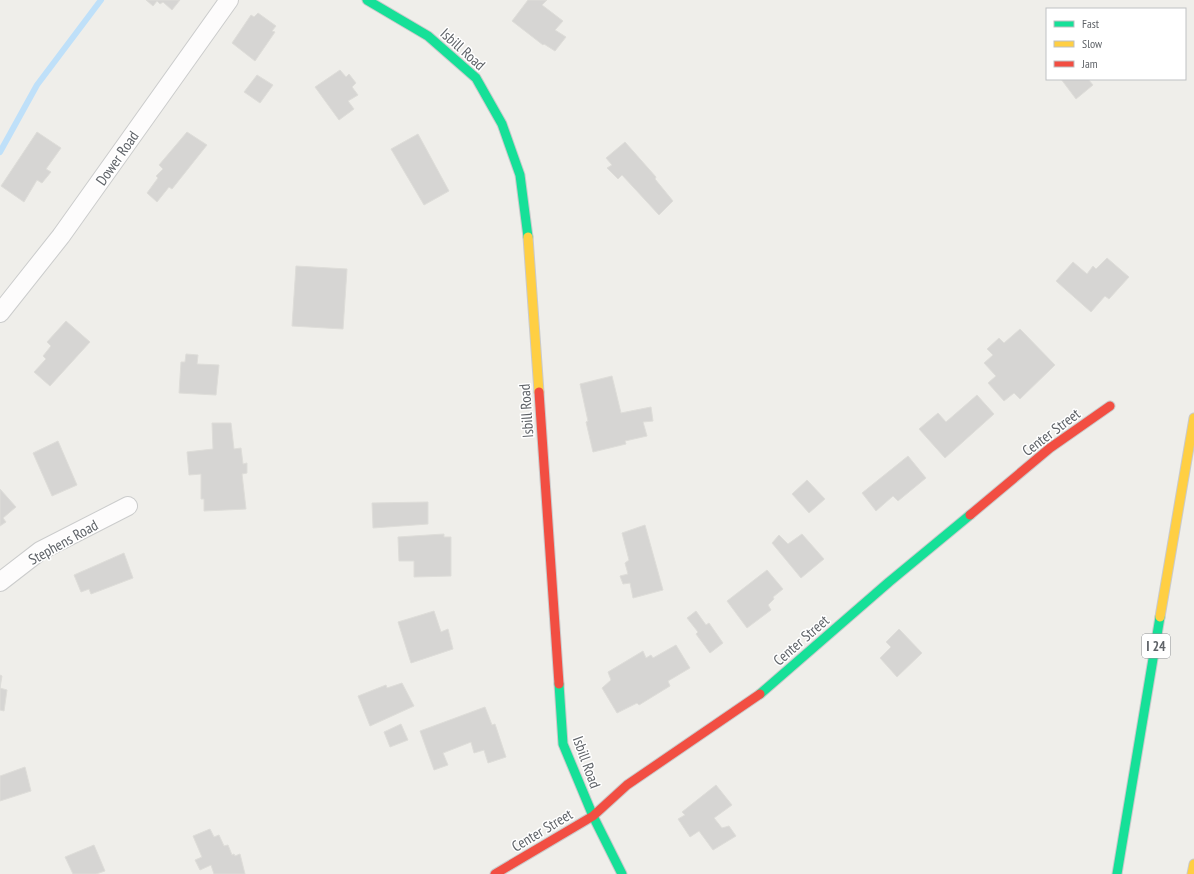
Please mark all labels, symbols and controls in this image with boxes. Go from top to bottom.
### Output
legend [1046,8,1186,80]
text: Fast [1082,16,1100,31]
street label: Isbill Road [437,24,489,74]
text: Slow [1082,36,1103,51]
text: Jam [1081,56,1098,71]
street label: Dower Road [91,127,143,189]
street label: Isbill Road [515,383,537,439]
street label: Center Street [1018,404,1084,460]
street label: Stephens Road [25,515,101,569]
street label: Center Street [769,611,833,669]
road number: I 24 [1142,634,1170,658]
street label: Isbill Road [569,733,605,791]
street label: Center Street [508,804,576,856]

